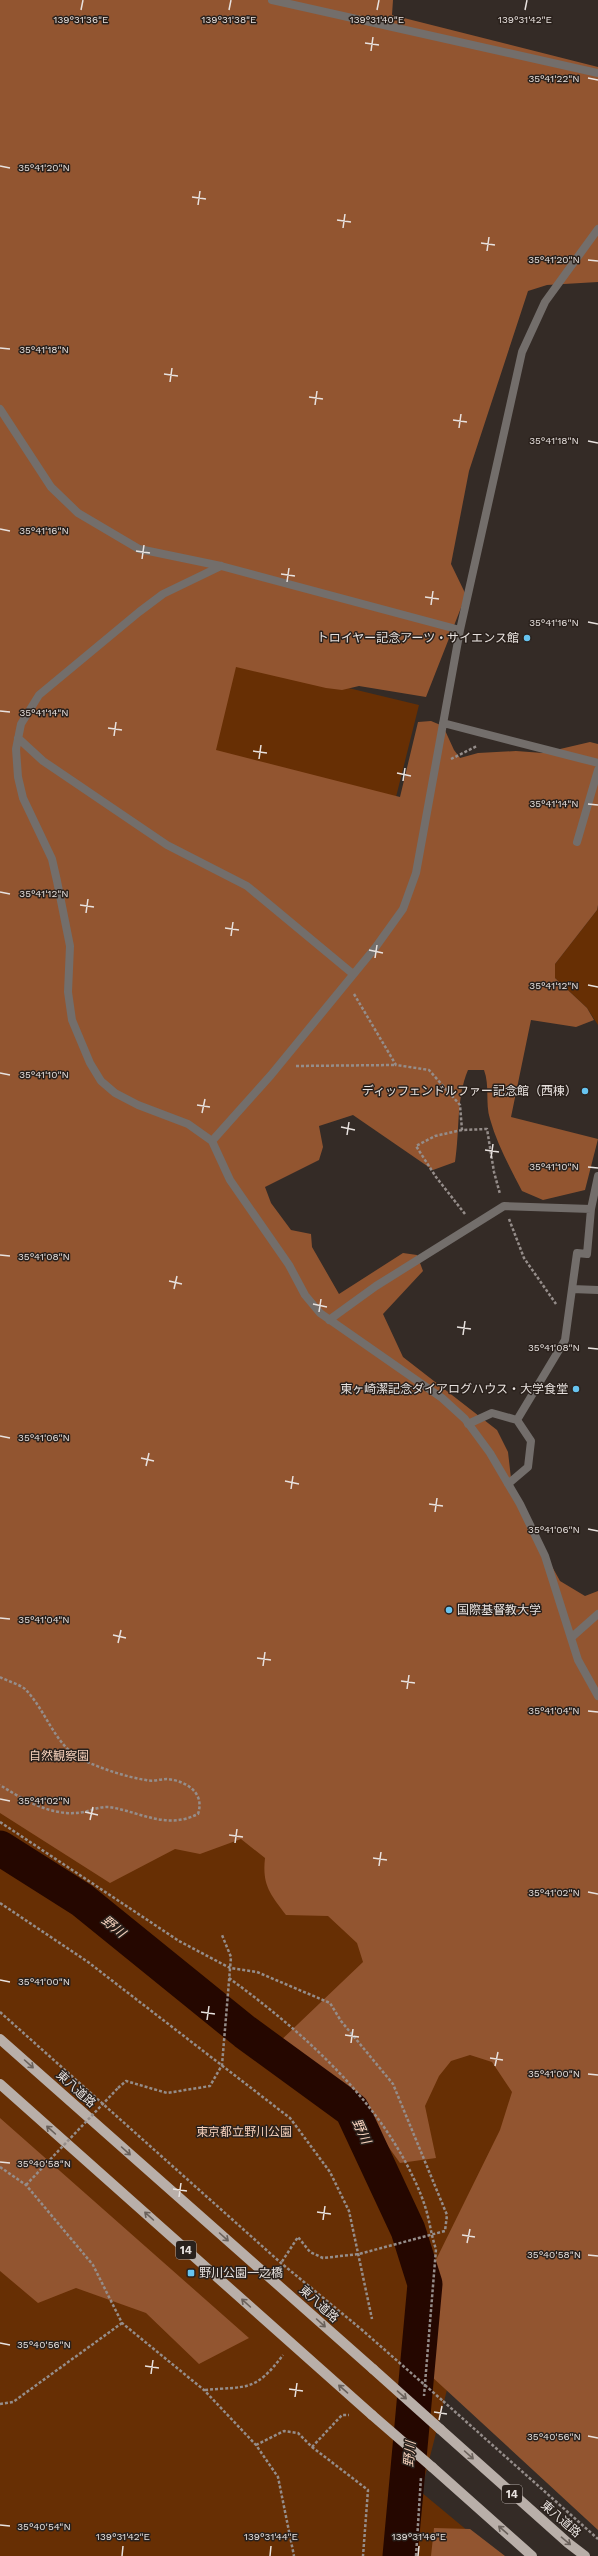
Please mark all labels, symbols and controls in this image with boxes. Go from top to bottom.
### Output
text: 139°31'36"E [54,14,108,25]
text: 139°31'38"E [202,14,256,25]
text: 139°31'40"E [350,14,404,25]
text: 139°31'42"E [498,14,552,25]
text: 35°41'22"N [528,73,580,84]
text: 35°41'20"N [18,162,70,173]
text: 35°41'20"N [528,254,580,265]
text: 35°41'18"N [19,344,69,355]
text: 35°41'18"N [529,435,579,446]
text: 35°41'16"N [19,525,69,536]
text: 35°41'16"N [529,617,579,628]
place label: トロイヤー記念アーツ・サイエンス館 [317,631,519,645]
marker: トロイヤー記念アーツ・サイエンス館 [522,633,532,643]
text: 35°41'14"N [19,707,69,718]
text: 35°41'14"N [529,798,579,809]
text: 35°41'12"N [19,888,69,899]
text: 35°41'12"N [529,980,579,991]
text: 35°41'10"N [19,1069,69,1080]
place label: ディッフェンドルファー記念館（西棟） [362,1084,577,1098]
marker: ディッフェンドルファー記念館（西棟） [580,1086,590,1096]
text: 35°41'10"N [529,1161,579,1172]
text: 35°41'08"N [18,1251,70,1262]
text: 35°41'08"N [528,1342,580,1353]
place label: 東ヶ崎潔記念ダイアログハウス・大学食堂 [340,1382,568,1396]
marker: 東ヶ崎潔記念ダイアログハウス・大学食堂 [571,1384,581,1394]
text: 35°41'06"N [18,1432,70,1443]
text: 35°41'06"N [528,1524,580,1535]
place label: 国際基督教大学 [457,1603,541,1617]
marker: 国際基督教大学 [444,1605,454,1615]
text: 35°41'04"N [18,1614,70,1625]
text: 35°41'04"N [528,1705,580,1716]
park label: 自然観察園 [29,1749,89,1763]
text: 35°41'02"N [18,1795,70,1806]
text: 35°41'02"N [528,1887,580,1898]
water label: 野川 [99,1912,130,1942]
text: 35°41'00"N [18,1976,70,1987]
one-way arrow [24,2060,34,2069]
street label: 東八道路 [53,2068,99,2110]
text: 35°41'00"N [528,2068,580,2079]
water label: 野川 [349,2116,375,2148]
park label: 東京都立野川公園 [196,2125,292,2139]
one-way arrow [47,2126,57,2135]
one-way arrow [121,2146,132,2155]
text: 35°40'58"N [17,2158,71,2169]
one-way arrow [143,2212,154,2221]
one-way arrow [218,2232,228,2241]
road number: 14 [176,2241,196,2259]
text: 35°40'58"N [527,2249,581,2260]
place label: 野川公園一之橋 [199,2266,283,2280]
marker: 野川公園一之橋 [186,2268,196,2278]
street label: 東八道路 [296,2283,342,2325]
one-way arrow [241,2299,251,2308]
one-way arrow [316,2319,326,2328]
text: 35°40'56"N [17,2339,71,2350]
one-way arrow [338,2384,348,2394]
one-way arrow [397,2390,407,2400]
text: 35°40'56"N [527,2431,581,2442]
water label: 野川 [401,2438,418,2468]
one-way arrow [464,2450,474,2460]
road number: 14 [502,2485,522,2503]
street label: 東八道路 [538,2498,584,2540]
text: 35°40'54"N [17,2521,71,2532]
one-way arrow [498,2526,508,2535]
text: 139°31'42"E [96,2531,150,2542]
text: 139°31'44"E [244,2531,298,2542]
text: 139°31'46"E [392,2531,446,2542]
one-way arrow [561,2537,572,2546]

